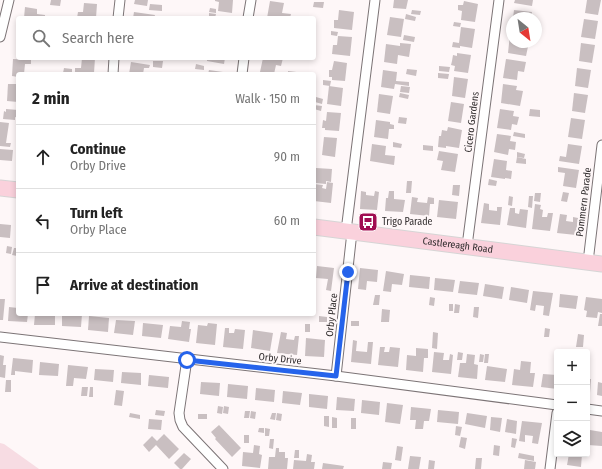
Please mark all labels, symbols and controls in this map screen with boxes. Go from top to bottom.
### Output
north arrow [506,12,542,48]
search box [16,16,316,60]
icon: search [30,27,52,49]
text: Search here [62,29,134,47]
text: 2 min [32,88,70,109]
text: Walk · 150 m [235,91,300,106]
street label: Cicero Gardens [462,91,482,153]
text: Continue [70,140,126,158]
icon: ahead [32,146,54,168]
text: 90 m [274,149,300,164]
text: Orby Drive [70,158,126,173]
street label: Pommern Parade [574,167,594,237]
text: Turn left [70,204,123,222]
icon: left [32,210,54,232]
bus stop icon: Trigo Parade [357,211,379,233]
text: 60 m [274,213,300,228]
place label: Trigo Parade [382,216,433,228]
text: Orby Place [70,222,127,237]
street label: Castlereagh Road [422,235,494,256]
route end [339,263,357,281]
icon: arrive [32,274,54,296]
text: Arrive at destination [70,276,198,294]
street label: Orby Place [324,293,340,337]
map controls [554,349,590,457]
button: + [554,349,590,385]
route start [178,351,196,369]
street label: Orby Drive [258,351,302,367]
button: − [554,385,590,421]
button: layers [554,421,590,457]

